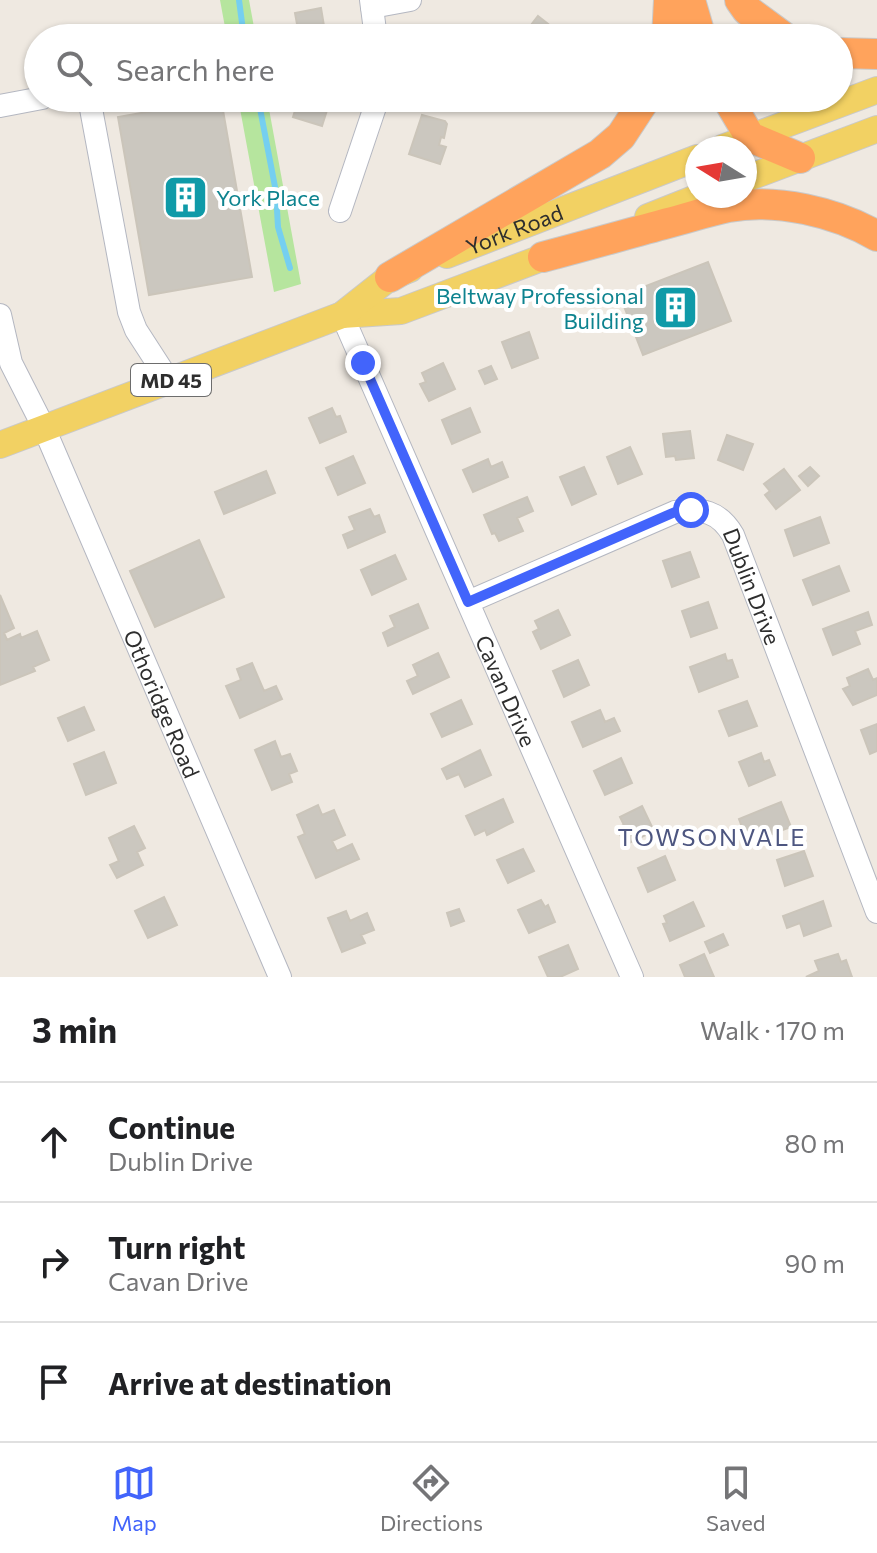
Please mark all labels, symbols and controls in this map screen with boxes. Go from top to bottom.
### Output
search box [24,24,853,112]
icon: search [52,46,96,90]
text: Search here [116,50,275,87]
north arrow [685,136,757,208]
building icon: York Place [161,173,209,221]
place label: York Place [216,184,320,211]
street label: York Road [462,198,566,260]
place label: Beltway Professional Building [436,282,644,334]
building icon: Beltway Professional Building [651,284,699,332]
route end [345,345,381,381]
road number: MD 45 [131,364,211,396]
route start [673,492,709,528]
street label: Dublin Drive [718,524,787,648]
street label: Othoridge Road [119,625,206,782]
street label: Cavan Drive [470,631,543,750]
district label: TOWSONVALE [618,822,806,851]
text: 3 min [32,1008,117,1050]
text: Walk · 170 m [700,1014,845,1045]
text: Continue [108,1108,235,1145]
icon: ahead [32,1120,76,1164]
text: 80 m [785,1127,845,1158]
text: Dublin Drive [108,1145,253,1176]
text: Turn right [108,1228,245,1265]
icon: right [32,1240,76,1284]
text: 90 m [785,1247,845,1278]
text: Cavan Drive [108,1265,248,1296]
icon: arrive [32,1360,76,1404]
text: Arrive at destination [108,1364,392,1401]
tab: Map [112,1461,157,1536]
tab: Directions [380,1461,483,1536]
tab: Saved [706,1461,765,1536]

